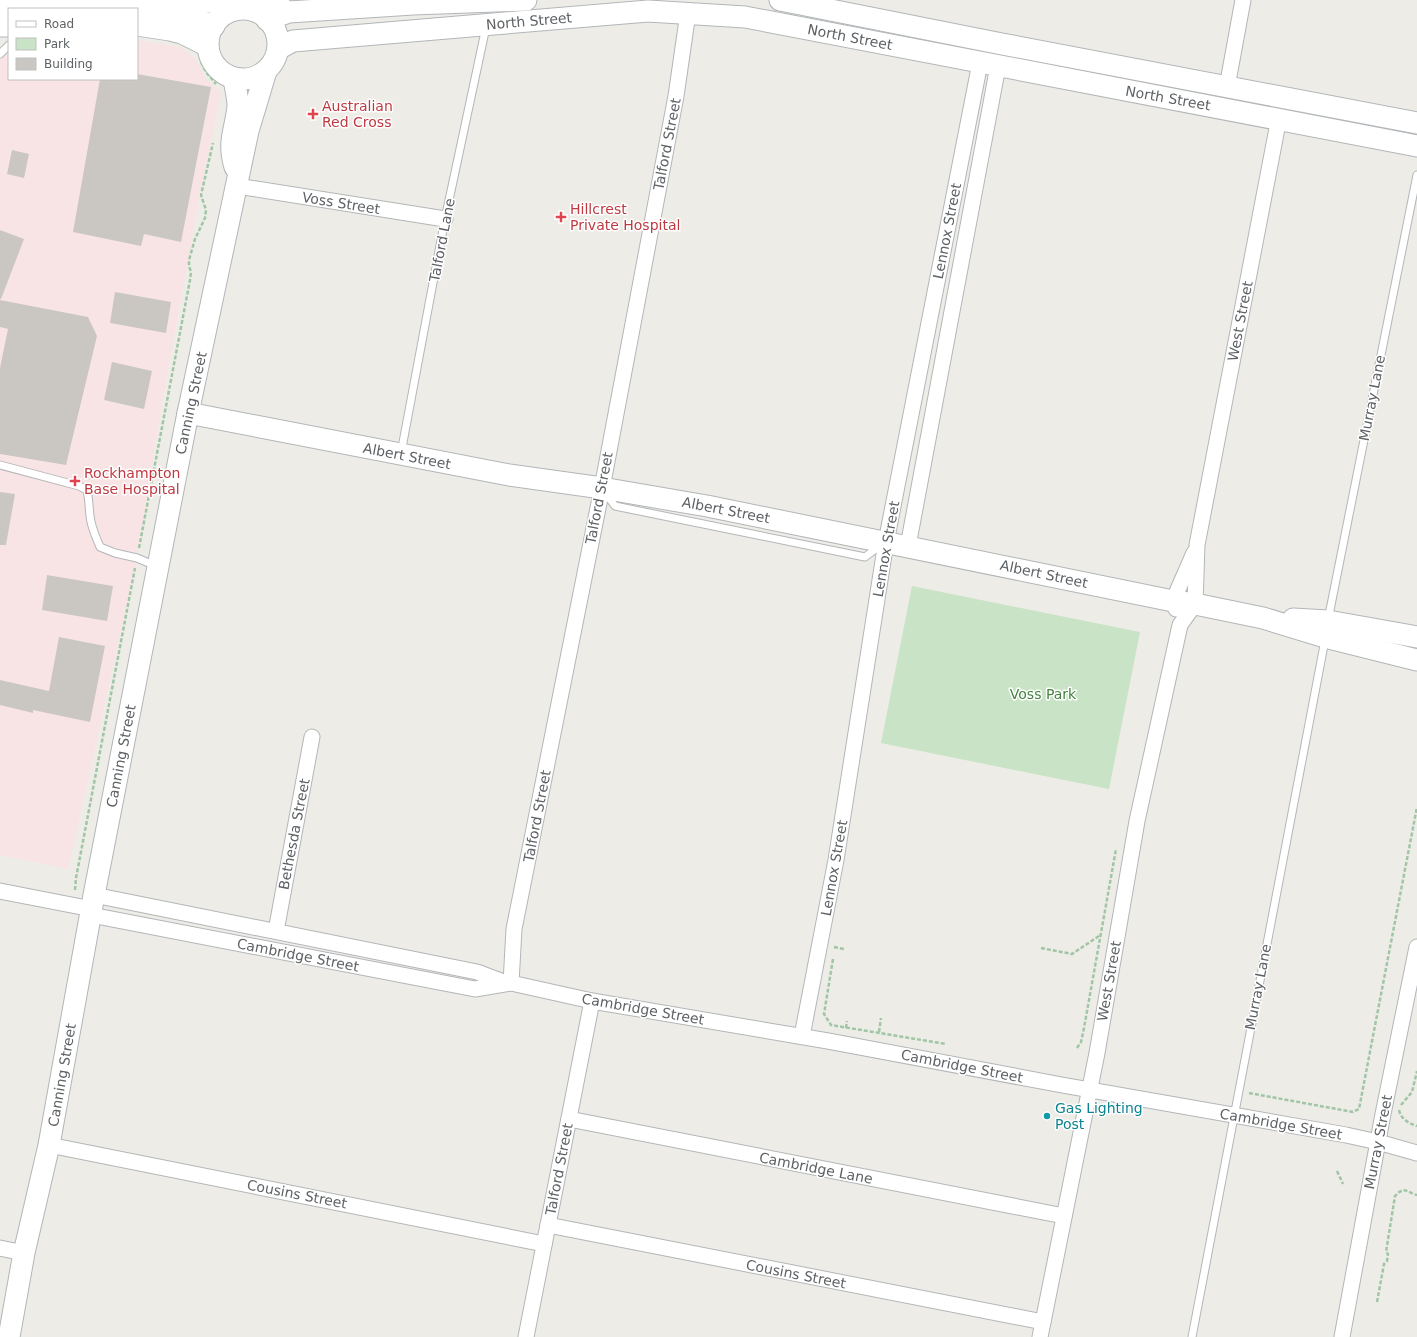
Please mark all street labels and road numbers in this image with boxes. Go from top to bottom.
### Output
street label: North Street [485,9,573,33]
street label: North Street [806,21,894,53]
street label: North Street [1124,83,1212,113]
street label: Talford Street [650,96,684,192]
street label: Lennox Street [930,181,964,280]
street label: Voss Street [301,189,382,217]
street label: Talford Lane [426,197,458,284]
street label: West Street [1224,279,1256,362]
street label: Canning Street [172,350,210,456]
street label: Murray Lane [1356,354,1388,442]
street label: Albert Street [362,440,453,472]
street label: Talford Street [582,450,616,546]
street label: Albert Street [681,494,772,526]
street label: Lennox Street [870,499,902,598]
street label: Albert Street [999,557,1090,591]
street label: Canning Street [103,703,139,809]
street label: Talford Street [520,768,554,864]
street label: Bethesda Street [275,777,313,891]
street label: Lennox Street [818,818,850,917]
street label: Cambridge Street [236,935,361,975]
street label: West Street [1094,939,1124,1022]
street label: Murray Lane [1242,943,1274,1031]
street label: Cambridge Street [581,990,706,1028]
street label: Canning Street [45,1022,79,1128]
street label: Cambridge Street [900,1046,1025,1086]
street label: Murray Street [1361,1093,1395,1191]
street label: Cambridge Street [1219,1105,1344,1143]
street label: Talford Street [542,1121,576,1217]
street label: Cambridge Lane [758,1149,874,1187]
street label: Cousins Street [246,1176,349,1212]
street label: Cousins Street [745,1256,848,1292]

